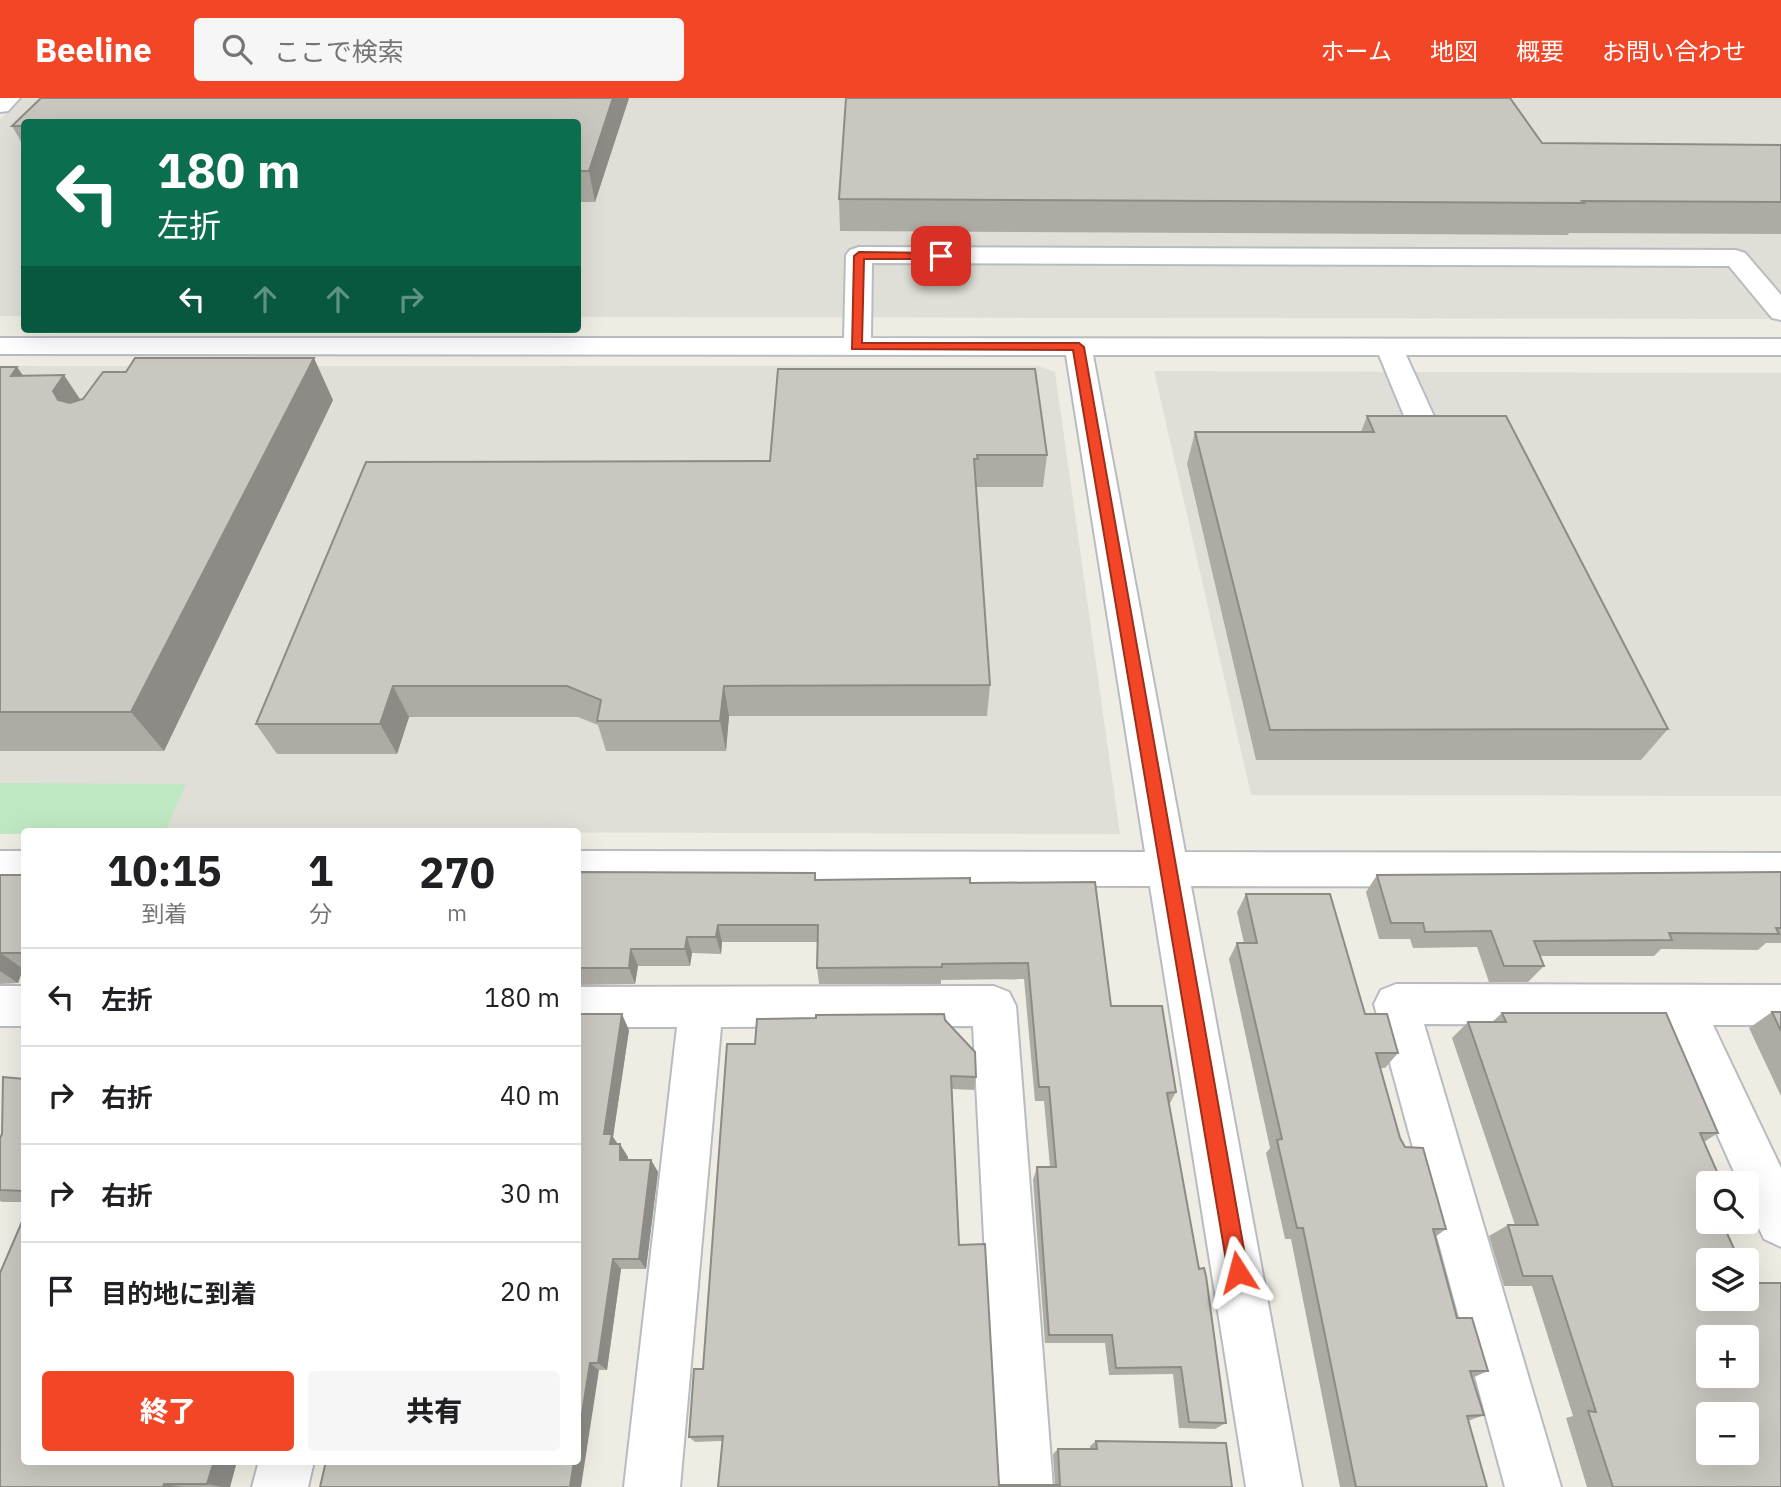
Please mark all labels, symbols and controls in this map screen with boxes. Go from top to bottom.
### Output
search box [194,18,684,81]
text: Beeline [35,28,152,71]
icon: search [218,30,256,68]
text: ここで検索 [274,34,404,68]
text: ホーム [1321,35,1392,67]
text: 地図 [1430,35,1478,67]
text: 概要 [1516,35,1564,67]
text: お問い合わせ [1602,35,1746,67]
text: 180 m [157,138,301,201]
icon: left [42,147,133,238]
text: 左折 [157,204,221,246]
pin [911,226,971,286]
icon: arrive [922,237,960,275]
icon: left [173,280,211,318]
icon: ahead [246,280,284,318]
icon: ahead [319,280,357,318]
icon: right [392,280,430,318]
text: 10:15 [107,843,222,898]
text: 1 [308,843,333,898]
text: 270 [419,845,495,900]
text: m [447,897,467,927]
text: 到着 [141,898,187,928]
text: 分 [309,898,332,928]
icon: left [42,978,80,1016]
text: 180 m [484,980,560,1014]
text: 左折 [101,982,153,1016]
icon: right [42,1076,80,1114]
text: 40 m [500,1078,560,1112]
text: 右折 [101,1080,153,1114]
map controls [1696,1171,1759,1465]
button: search [1696,1171,1759,1234]
icon: right [42,1174,80,1212]
text: 30 m [500,1176,560,1210]
text: 右折 [101,1178,153,1212]
position arrow [1201,1235,1275,1309]
button: layers [1696,1248,1759,1311]
icon: arrive [42,1272,80,1310]
text: 20 m [500,1274,560,1308]
text: 目的地に到着 [101,1276,257,1310]
button: + [1696,1325,1759,1388]
button: 終了 [42,1371,294,1451]
button: 共有 [308,1371,560,1451]
button: − [1696,1402,1759,1465]

